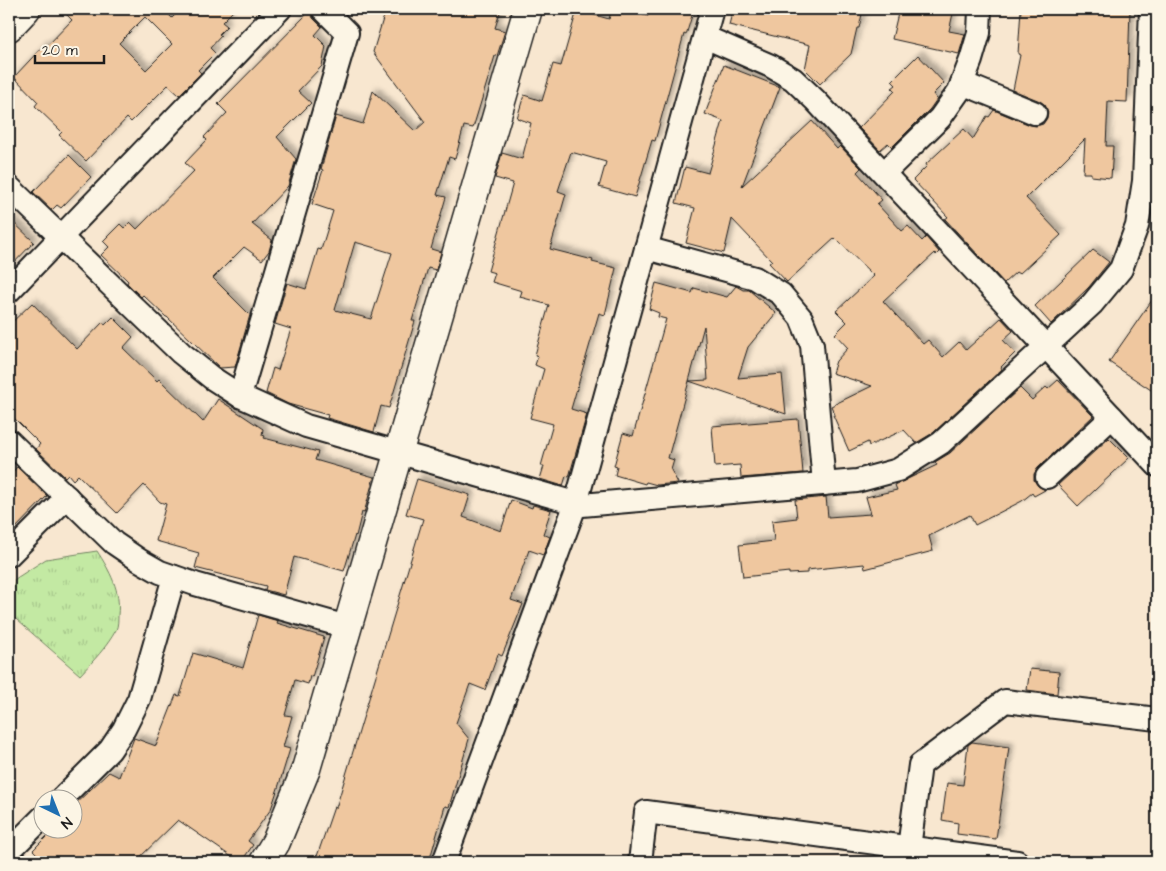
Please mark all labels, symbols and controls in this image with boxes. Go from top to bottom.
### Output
scale bar [35,32,104,64]
text: 20 m [42,40,78,61]
north arrow [32,788,82,838]
text: N [56,812,76,833]

